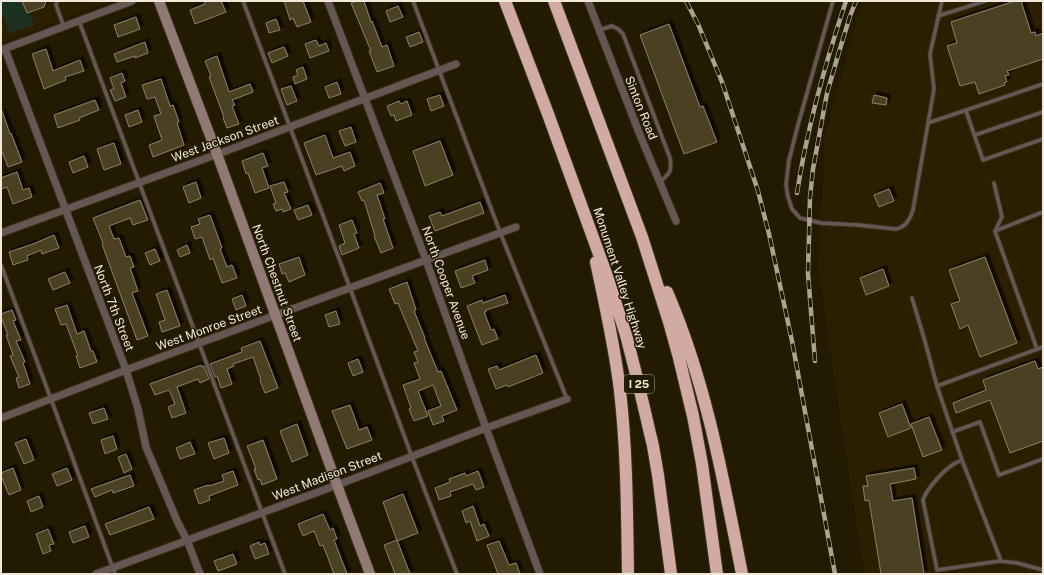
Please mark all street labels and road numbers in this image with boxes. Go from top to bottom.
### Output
street label: Sinton Road [622,74,660,142]
street label: West Jackson Street [169,113,281,165]
street label: Monument Valley Highway [590,206,650,351]
street label: North Chestnut Street [249,222,305,344]
street label: North Cooper Avenue [419,225,473,342]
street label: North 7th Street [91,263,137,354]
street label: West Monroe Street [154,302,264,354]
road number: I 25 [624,375,654,393]
street label: West Madison Street [270,448,384,503]

